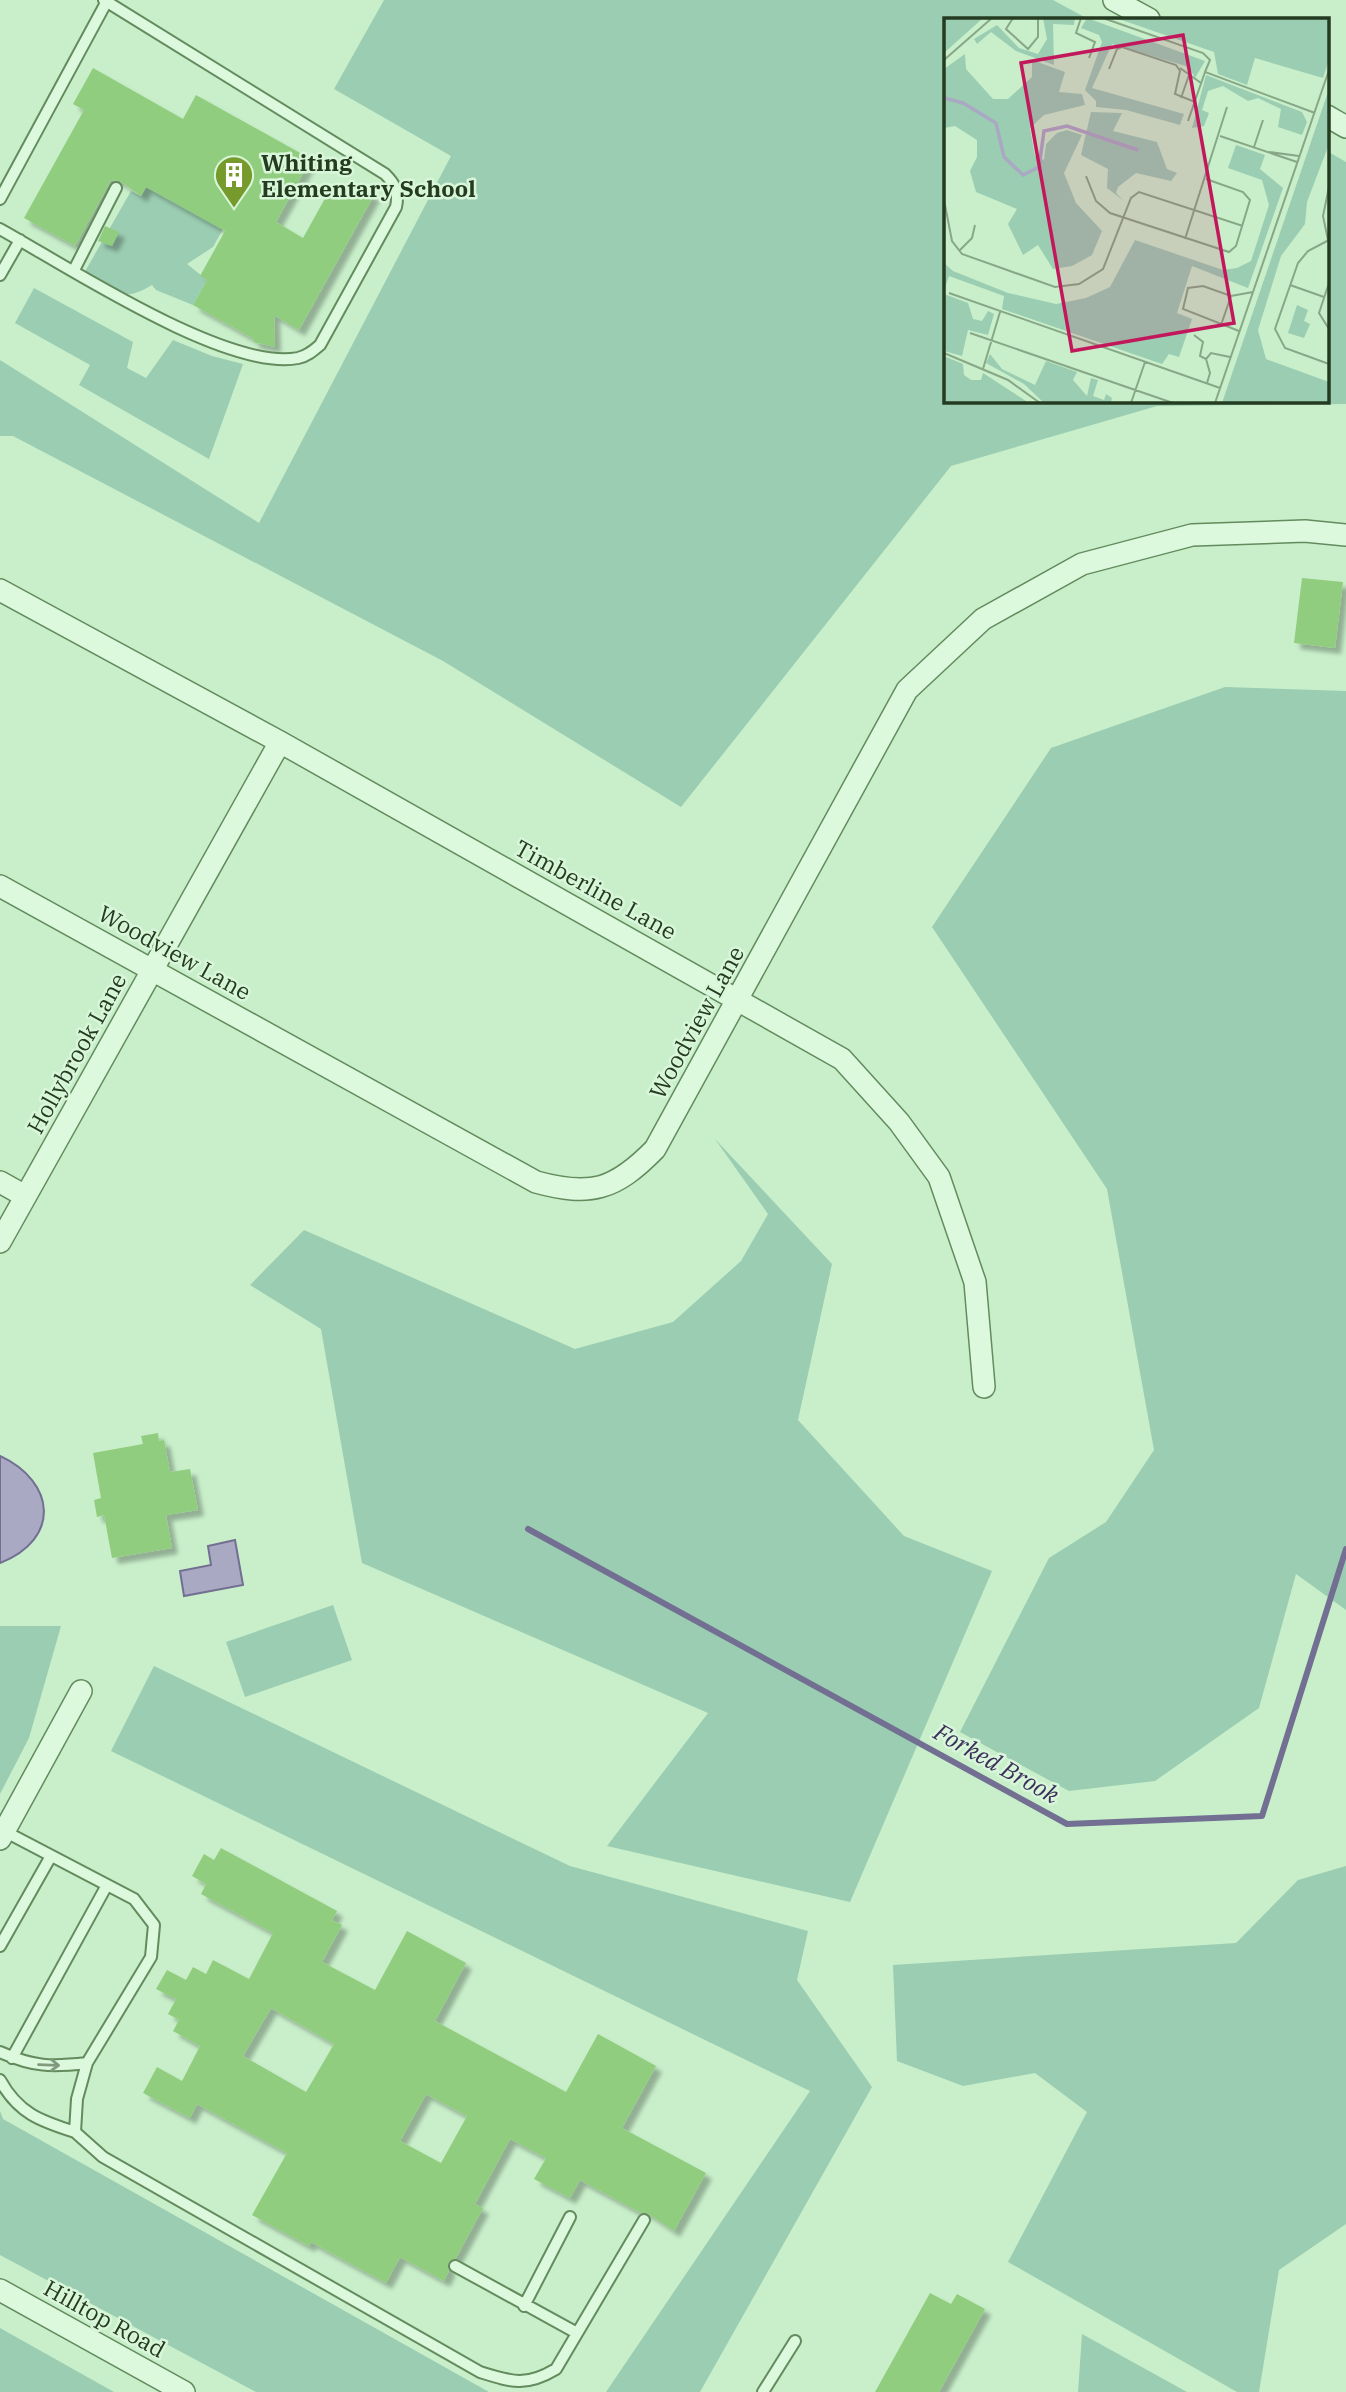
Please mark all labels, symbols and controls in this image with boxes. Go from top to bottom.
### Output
inset map [944,18,1328,402]
place label: Whiting Elementary School [261,147,476,203]
building icon: Whiting Elementary School [213,154,255,209]
street label: Timberline Lane [510,832,682,946]
street label: Woodview Lane [93,898,257,1006]
street label: Woodview Lane [642,940,750,1104]
street label: Hollybrook Lane [19,967,133,1139]
water label: Forked Brook [928,1715,1066,1811]
one-way arrow [37,2059,60,2072]
street label: Hilltop Road [39,2272,171,2364]

